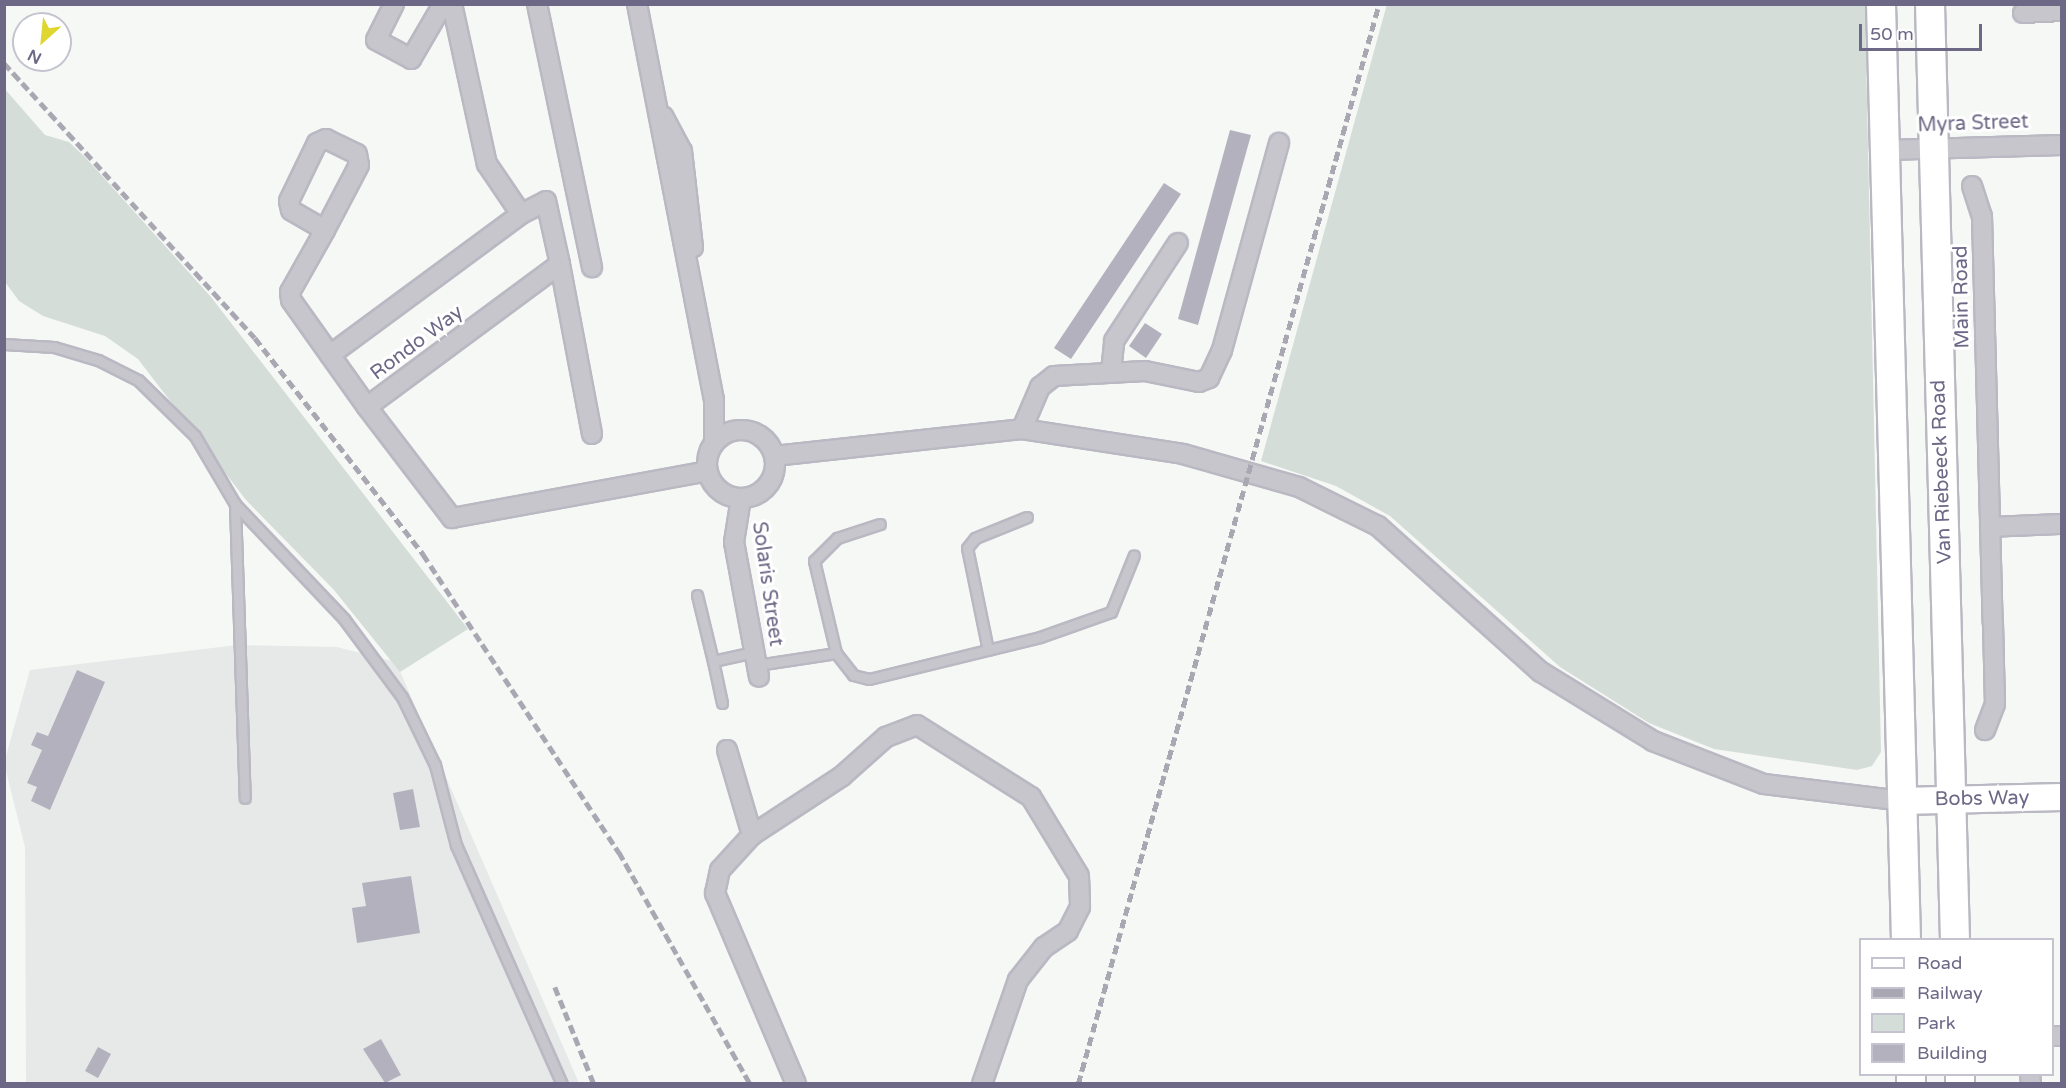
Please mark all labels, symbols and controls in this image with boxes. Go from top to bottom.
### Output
north arrow [12,12,72,72]
scale bar [1862,12,1985,50]
text: 50 m [1870,23,1914,45]
text: N [24,44,45,68]
street label: Myra Street [1917,110,2029,138]
street label: Main Road [1949,245,1975,349]
street label: Rondo Way [366,300,468,386]
street label: Van Riebeeck Road [1927,380,1957,564]
street label: Solaris Street [746,520,788,648]
street label: Bobs Way [1935,786,2029,812]
legend [1859,938,2054,1076]
text: Road [1917,952,1962,974]
text: Railway [1917,982,1983,1004]
text: Park [1917,1012,1955,1034]
text: Building [1917,1042,1987,1064]

